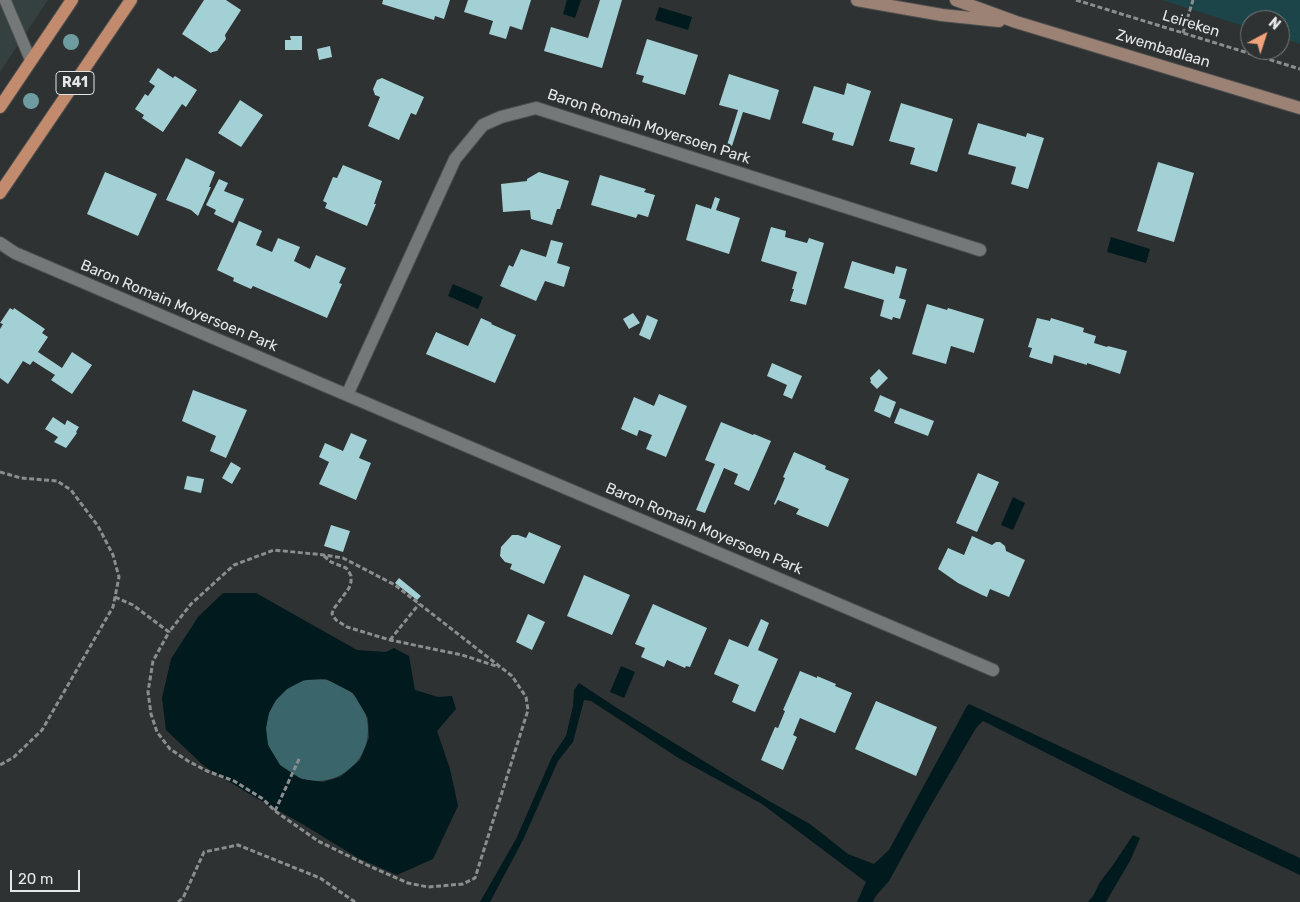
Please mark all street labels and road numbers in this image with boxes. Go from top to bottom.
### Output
street label: Leireken [1160,7,1222,41]
street label: Zwembadlaan [1114,26,1212,72]
road number: R41 [56,72,94,95]
street label: Baron Romain Moyersoen Park [545,86,753,168]
street label: Baron Romain Moyersoen Park [78,256,280,356]
street label: Baron Romain Moyersoen Park [603,479,805,579]

